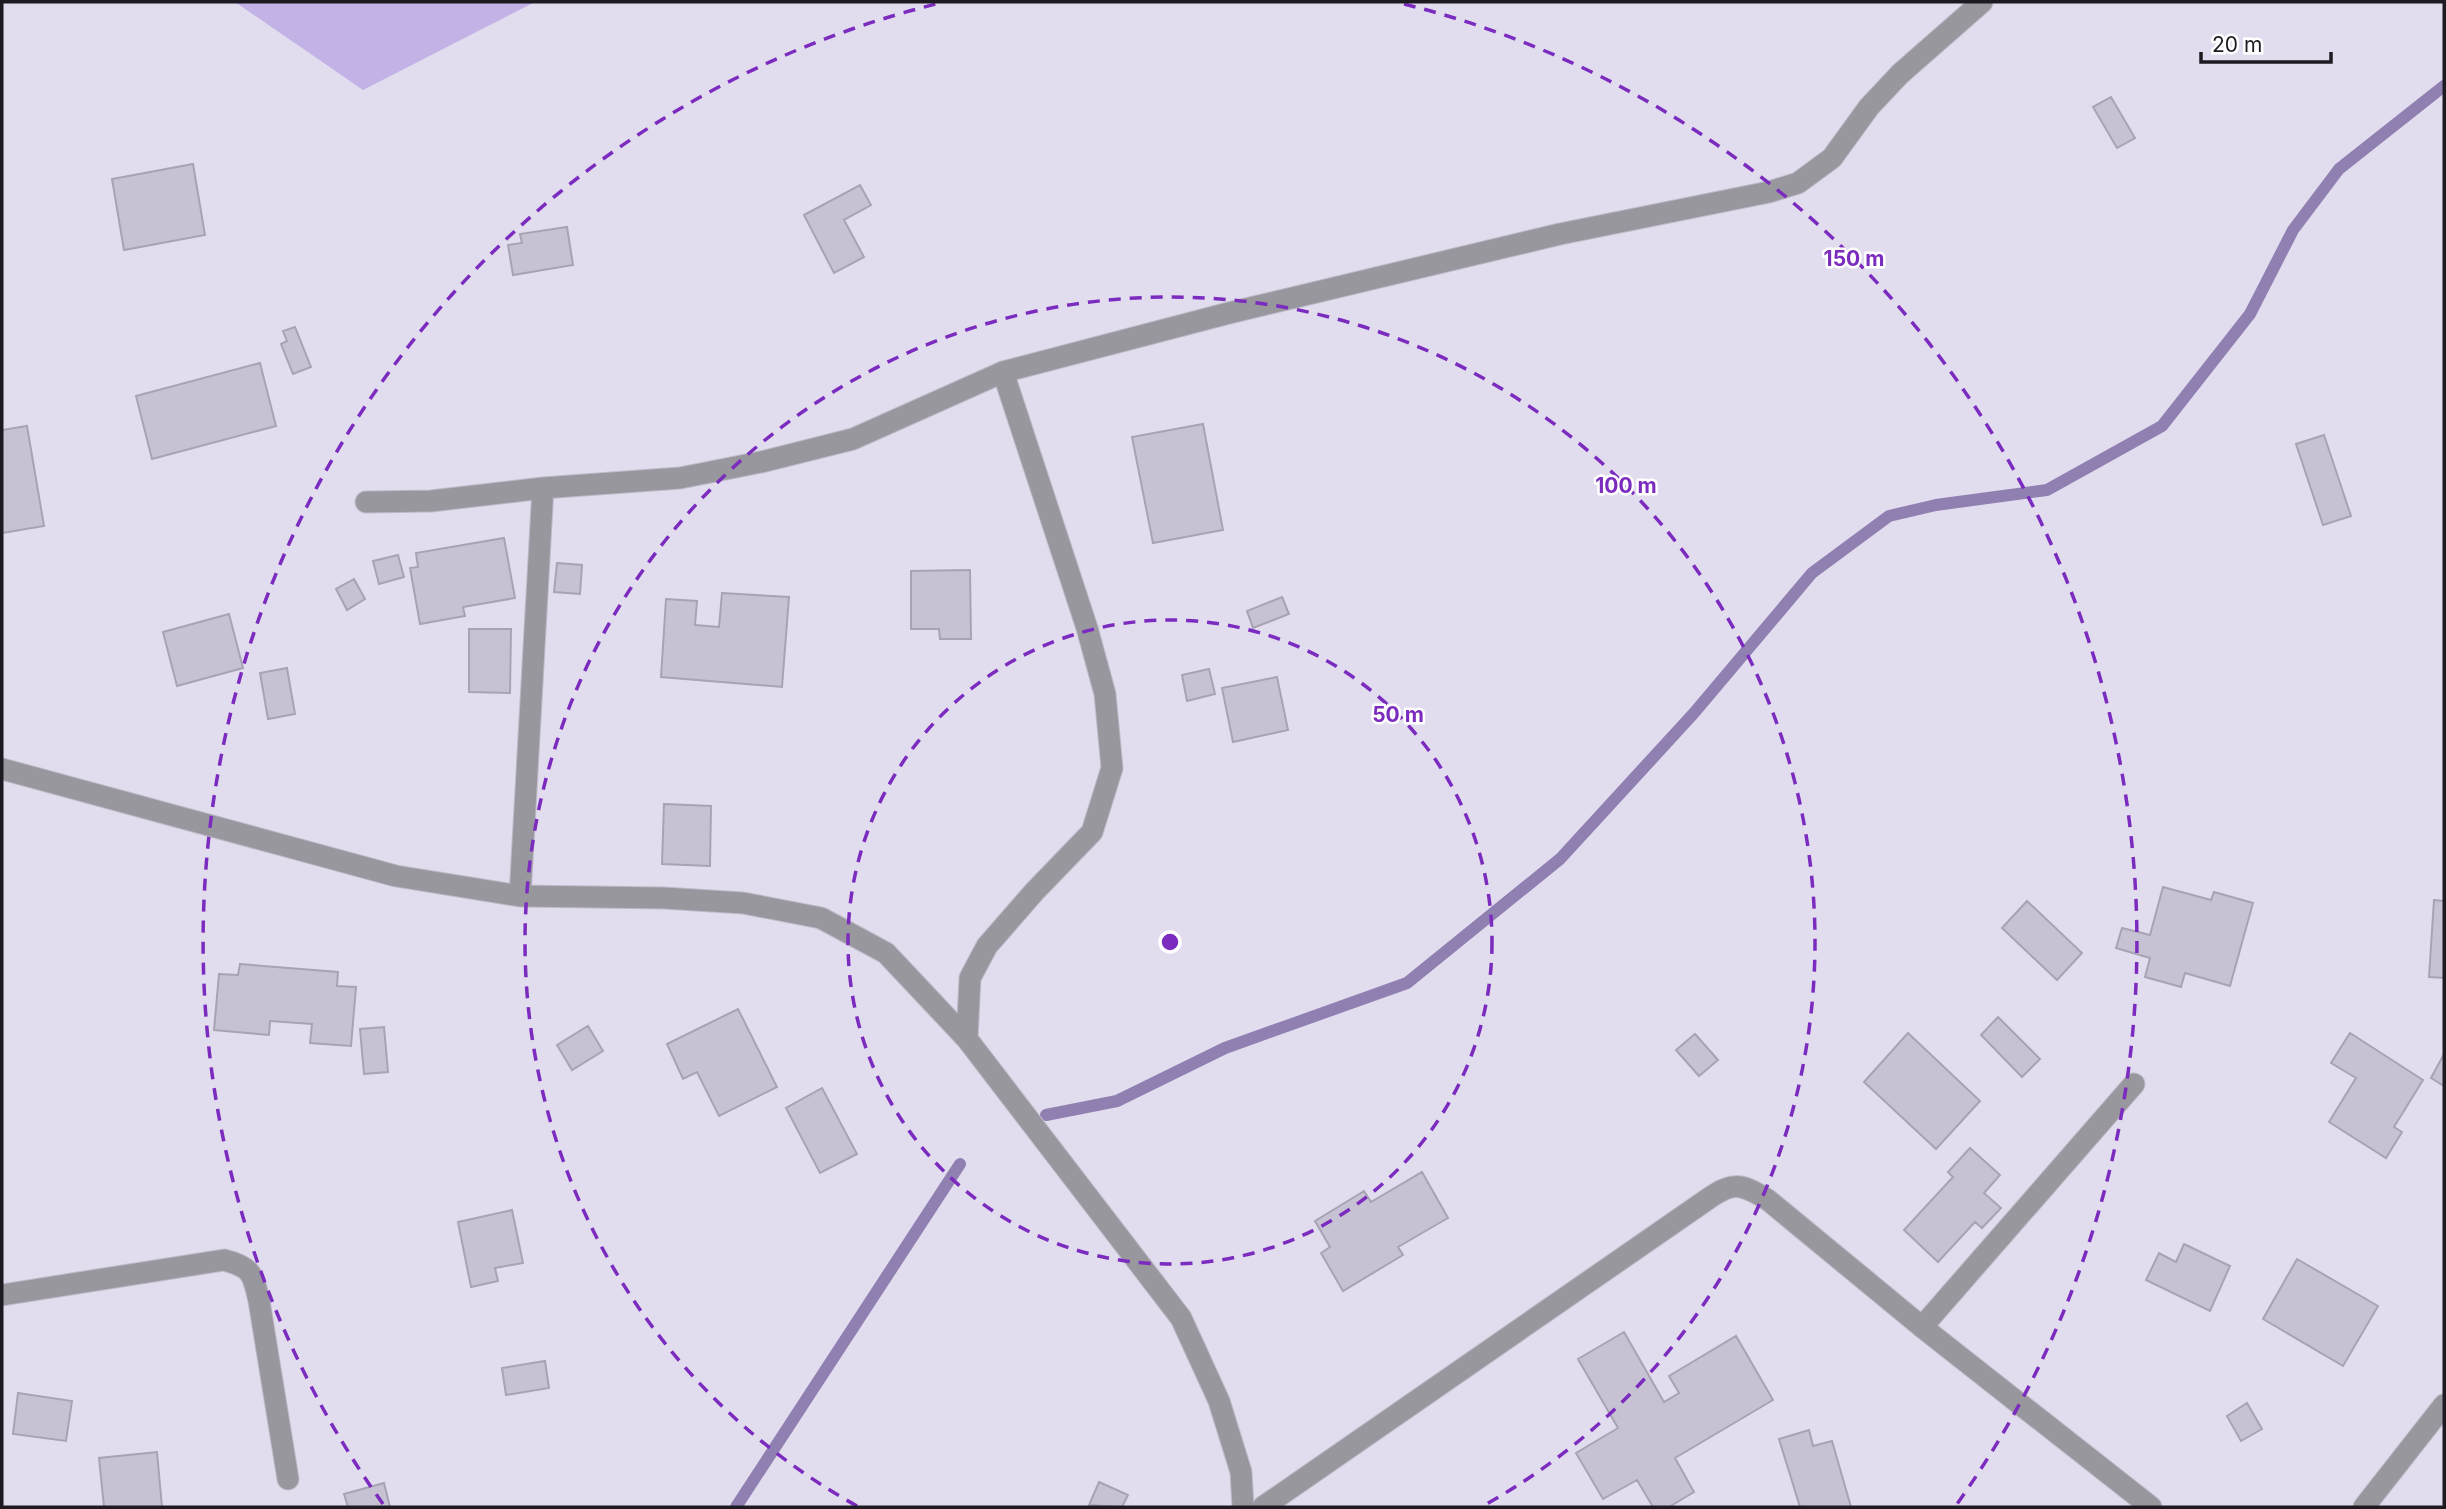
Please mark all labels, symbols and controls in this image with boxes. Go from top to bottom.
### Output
scale bar [2201,21,2330,65]
text: 20 m [2212,32,2262,57]
text: 150 m [1824,246,1884,271]
text: 100 m [1595,473,1657,498]
text: 50 m [1372,702,1424,727]
centre of rings [1158,930,1182,954]

